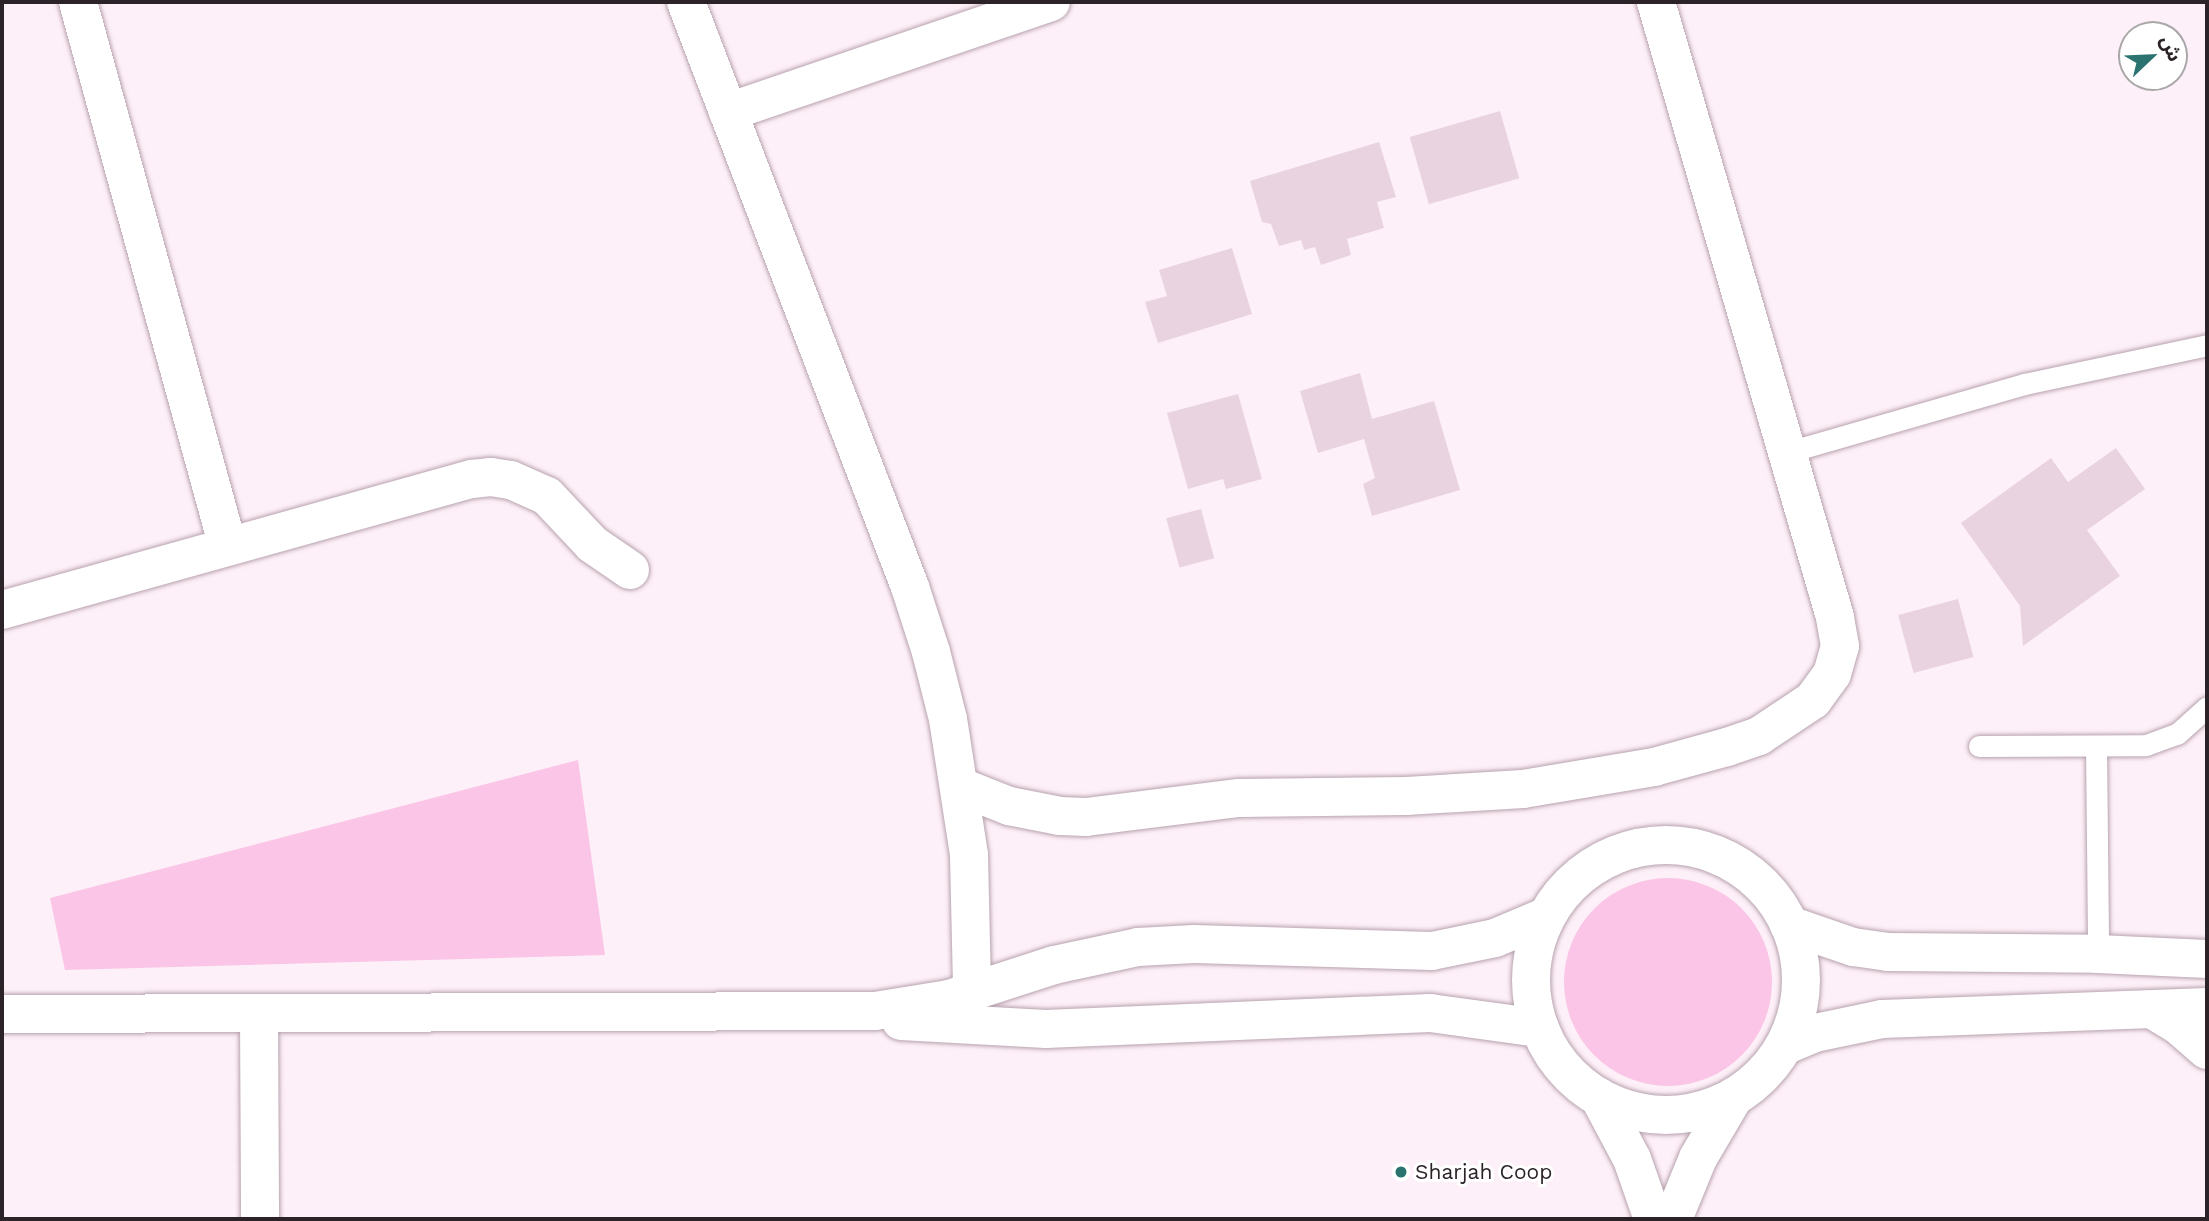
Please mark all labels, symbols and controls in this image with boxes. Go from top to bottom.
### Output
north arrow [2118,21,2188,91]
text: ش [2155,32,2187,65]
place label: Sharjah Coop [1415,1159,1552,1185]
marker: Sharjah Coop [1393,1164,1409,1180]

